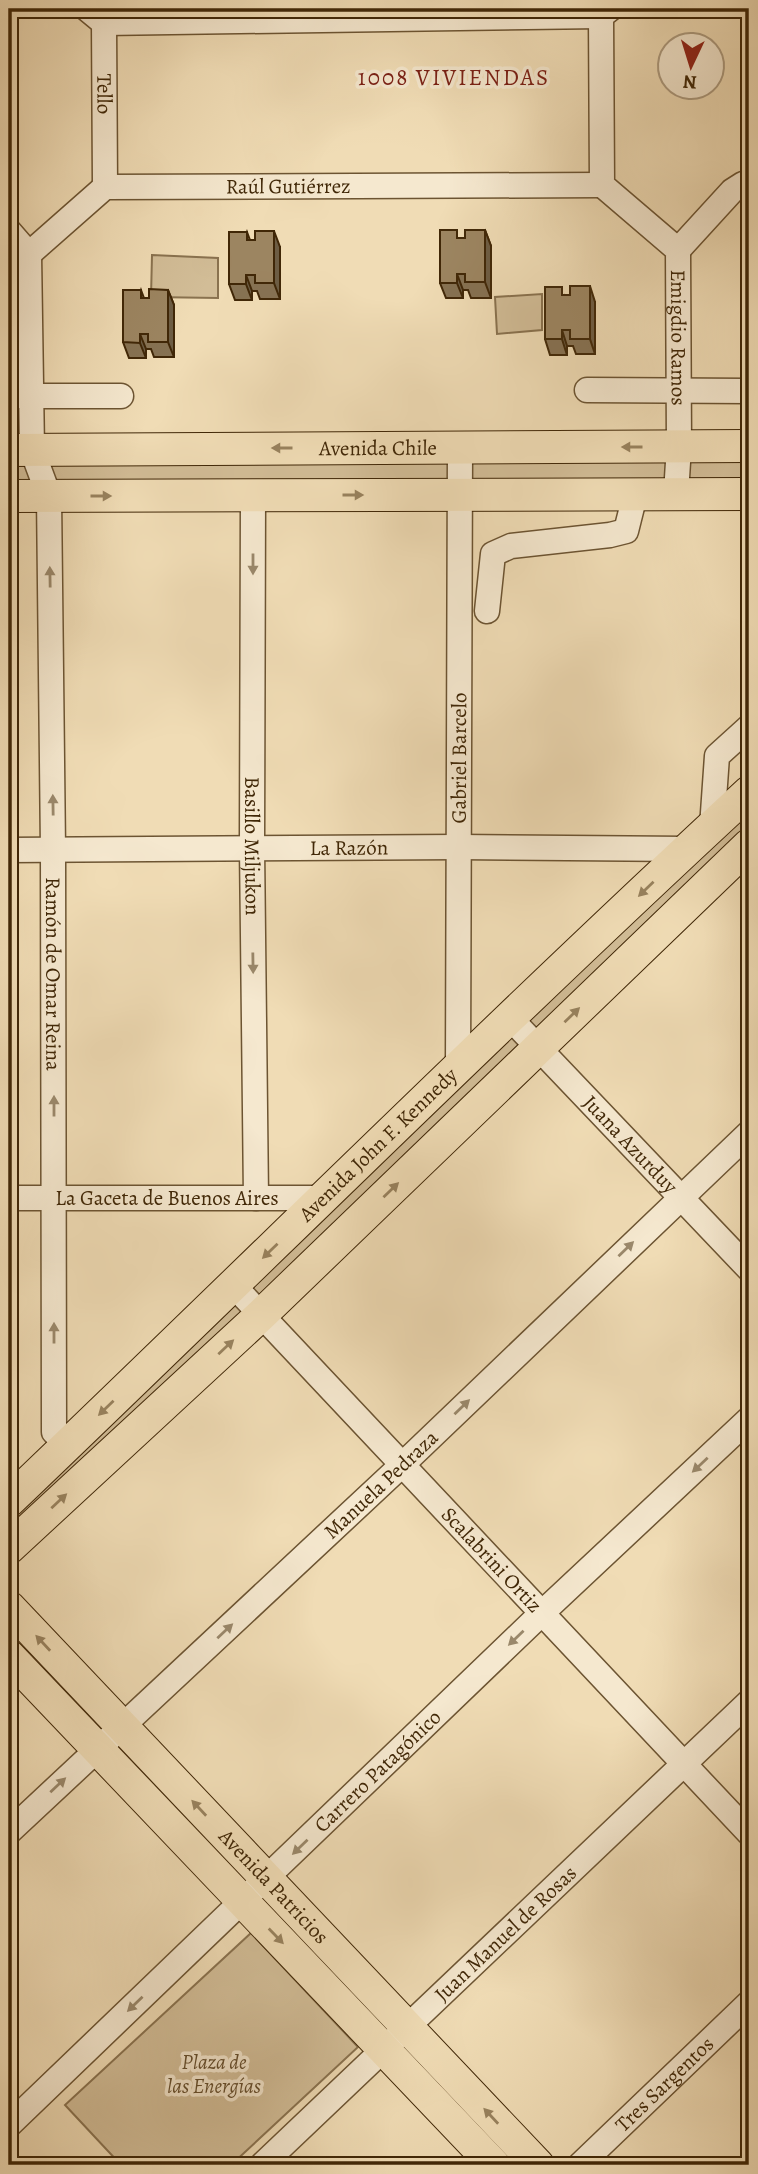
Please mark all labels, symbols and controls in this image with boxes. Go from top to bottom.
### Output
north arrow [656,32,726,102]
district label: 1008 VIVIENDAS [358,62,550,93]
text: N [682,68,698,95]
street label: Tello [90,74,119,114]
street label: Raúl Gutiérrez [226,172,351,201]
street label: Emigdio Ramos [664,269,693,406]
street label: Avenida Chile [318,434,437,462]
one-way arrow [621,441,643,453]
one-way arrow [271,442,293,454]
one-way arrow [343,489,365,501]
one-way arrow [91,490,113,502]
one-way arrow [247,553,259,575]
one-way arrow [45,566,56,588]
street label: Gabriel Barcelo [445,693,473,823]
street label: Basillo Miljukon [238,777,267,916]
one-way arrow [47,794,59,816]
street label: La Razón [310,833,388,862]
street label: Ramón de Omar Reina [39,877,67,1071]
one-way arrow [638,881,655,897]
one-way arrow [247,952,259,974]
one-way arrow [563,1008,580,1024]
street label: Avenida John F. Kennedy [292,1061,464,1229]
street label: Juana Azurduy [577,1089,684,1200]
one-way arrow [48,1095,60,1117]
one-way arrow [382,1181,399,1198]
street label: La Gaceta de Buenos Aires [55,1184,279,1212]
one-way arrow [617,1241,634,1258]
one-way arrow [262,1242,279,1258]
one-way arrow [48,1322,60,1344]
one-way arrow [217,1339,235,1355]
one-way arrow [98,1400,115,1416]
one-way arrow [453,1400,470,1416]
street label: Manuela Pedraza [318,1424,444,1545]
one-way arrow [691,1457,708,1474]
one-way arrow [50,1494,67,1510]
street label: Scalabrini Ortiz [435,1501,548,1619]
one-way arrow [216,1623,233,1639]
one-way arrow [508,1630,525,1646]
one-way arrow [35,1634,51,1652]
street label: Carrero Patagónico [308,1703,447,1839]
one-way arrow [49,1778,66,1794]
one-way arrow [192,1800,208,1817]
street label: Avenida Patricios [212,1822,335,1950]
one-way arrow [291,1839,308,1856]
street label: Juan Manuel de Rosas [428,1859,583,2008]
one-way arrow [267,1927,283,1944]
one-way arrow [127,1996,144,2012]
street label: Tres Sargentos [609,2030,720,2138]
park label: Plaza de las Energías [167,2048,261,2100]
one-way arrow [483,2108,499,2125]

